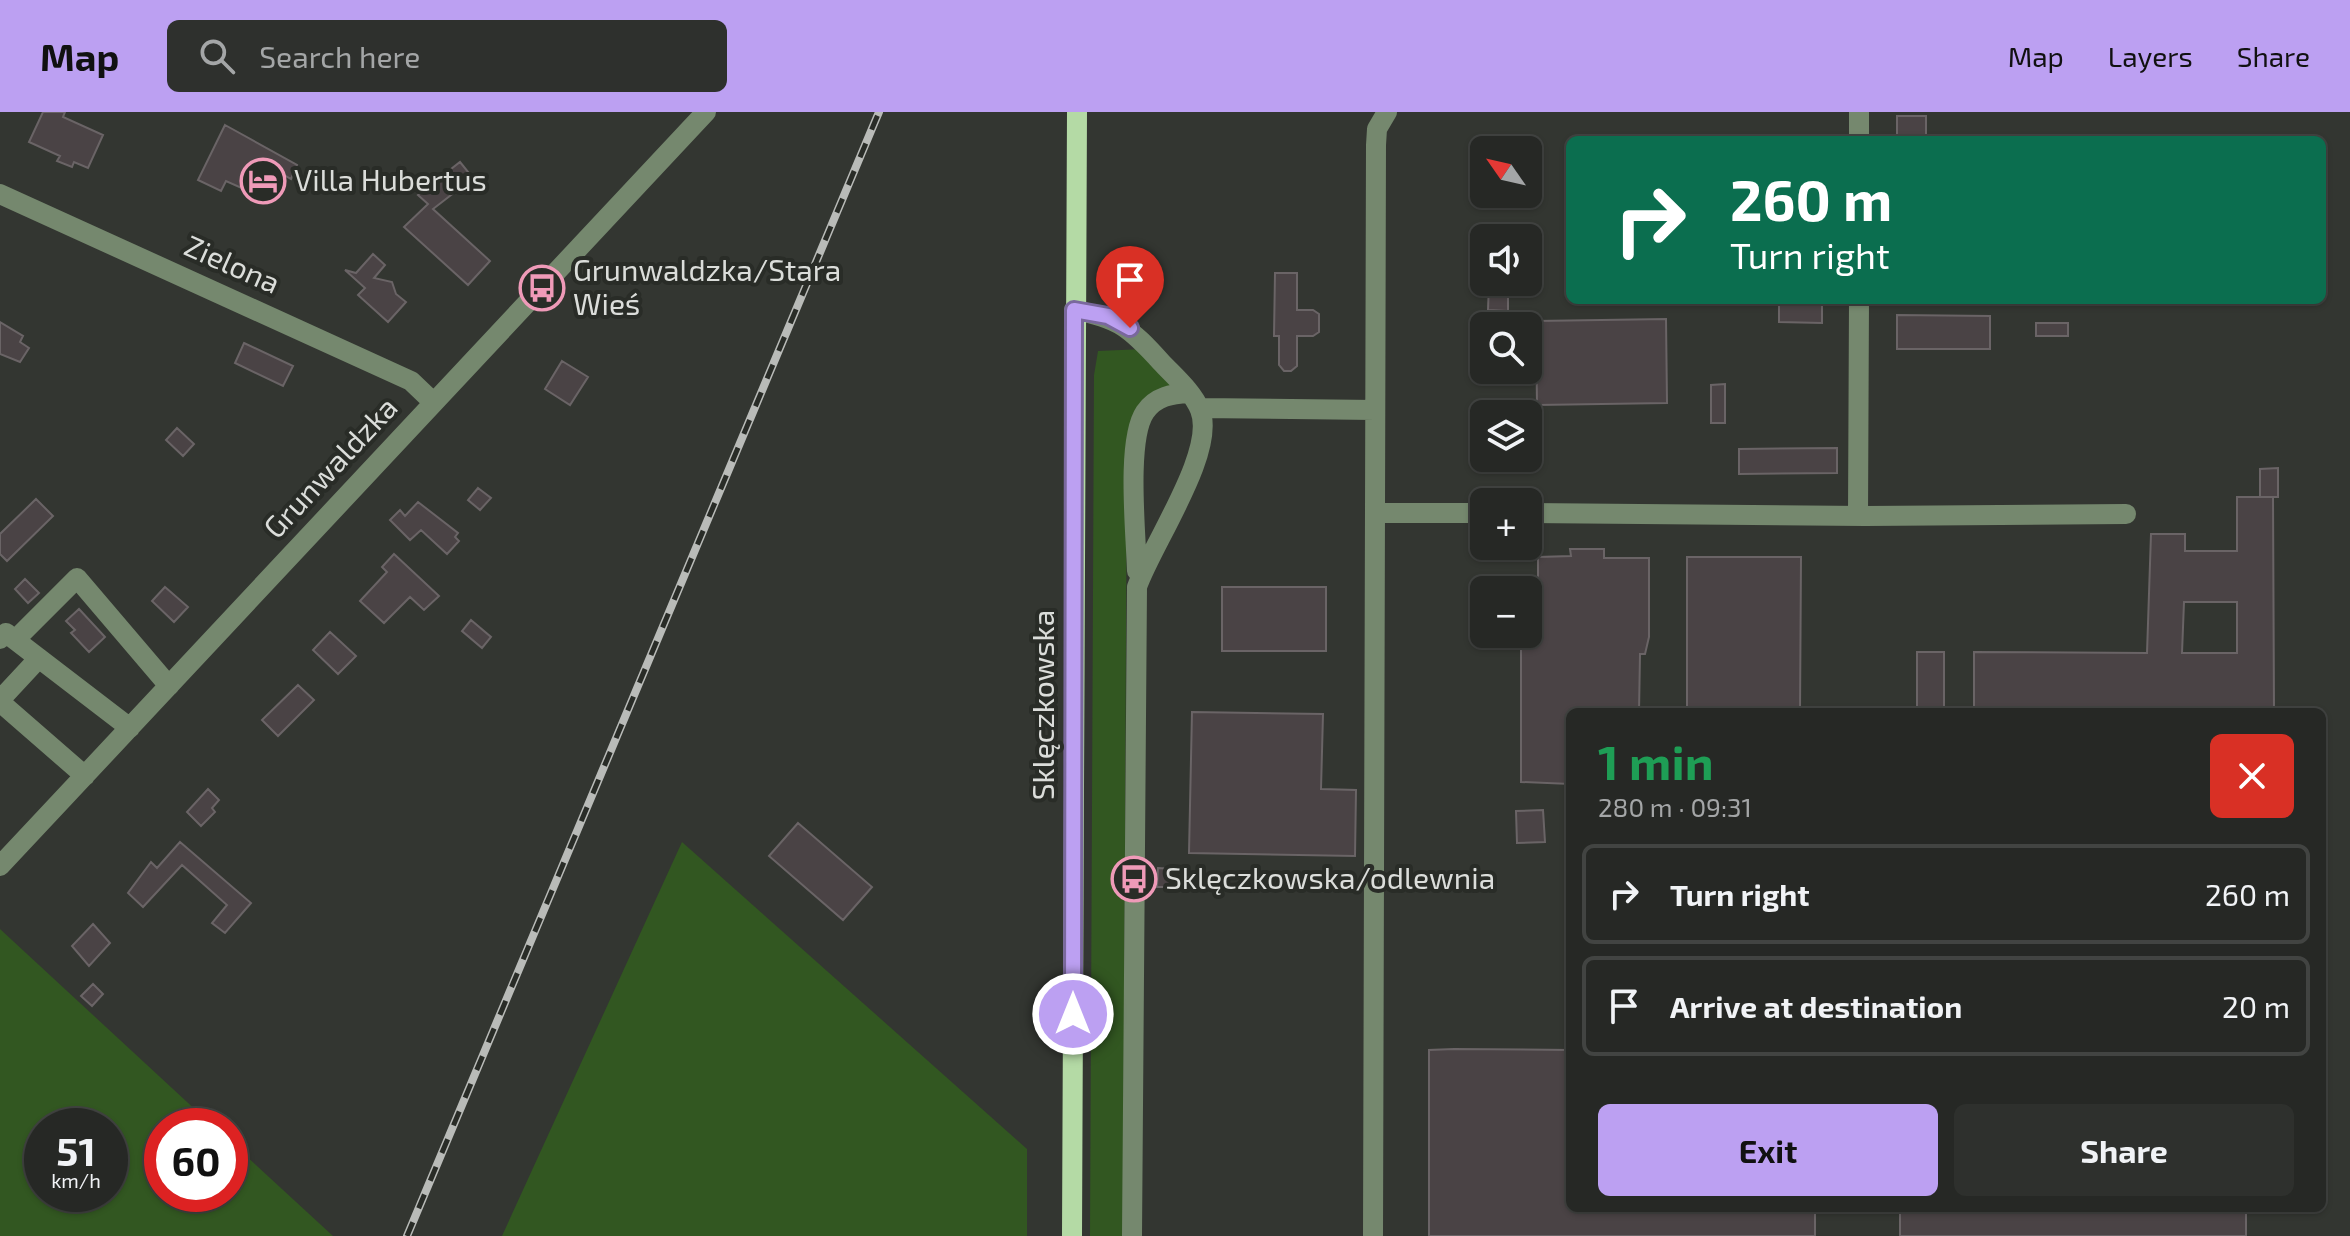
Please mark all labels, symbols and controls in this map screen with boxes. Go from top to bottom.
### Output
search box [167,20,727,92]
text: Map [40,33,119,79]
icon: search [195,34,239,78]
text: Search here [259,38,420,74]
text: Map [2008,39,2064,73]
text: Layers [2108,39,2193,73]
text: Share [2237,39,2310,73]
north arrow [1470,136,1542,208]
map controls [1470,136,1542,648]
hotel icon: Villa Hubertus [239,157,287,205]
place label: Villa Hubertus [294,161,487,197]
text: 260 m [1730,165,1892,232]
icon: right [1598,168,1702,272]
button: sound [1470,224,1542,296]
street label: Zielona [180,226,286,300]
text: Turn right [1730,233,1890,276]
pin [1096,246,1164,328]
place label: Grunwaldzka/Stara Wieś [573,251,841,321]
icon: arrive [1108,258,1152,302]
bus stop icon: Grunwaldzka/Stara Wieś [518,264,566,312]
button: search [1470,312,1542,384]
street label: Grunwaldzka [255,389,404,545]
button: layers [1470,400,1542,472]
button: + [1470,488,1542,560]
button: − [1470,576,1542,648]
street label: Sklęczkowska [1024,610,1060,800]
text: 1 min [1598,732,1714,790]
button: close [2210,734,2294,818]
text: 280 m · 09:31 [1598,791,1752,822]
bus stop icon: Sklęczkowska/odlewnia [1110,855,1158,903]
place label: Sklęczkowska/odlewnia [1165,859,1495,895]
icon: right [1602,872,1646,916]
text: Turn right [1670,876,1810,912]
text: 260 m [2205,876,2290,912]
position arrow [1031,972,1115,1056]
icon: arrive [1602,984,1646,1028]
text: Arrive at destination [1670,988,1962,1024]
text: 20 m [2222,988,2290,1024]
button: Exit [1598,1104,1938,1196]
button: Share [1954,1104,2294,1196]
speed limit sign: 60 [144,1108,248,1212]
text: 51 [56,1126,96,1174]
text: km/h [51,1168,101,1192]

